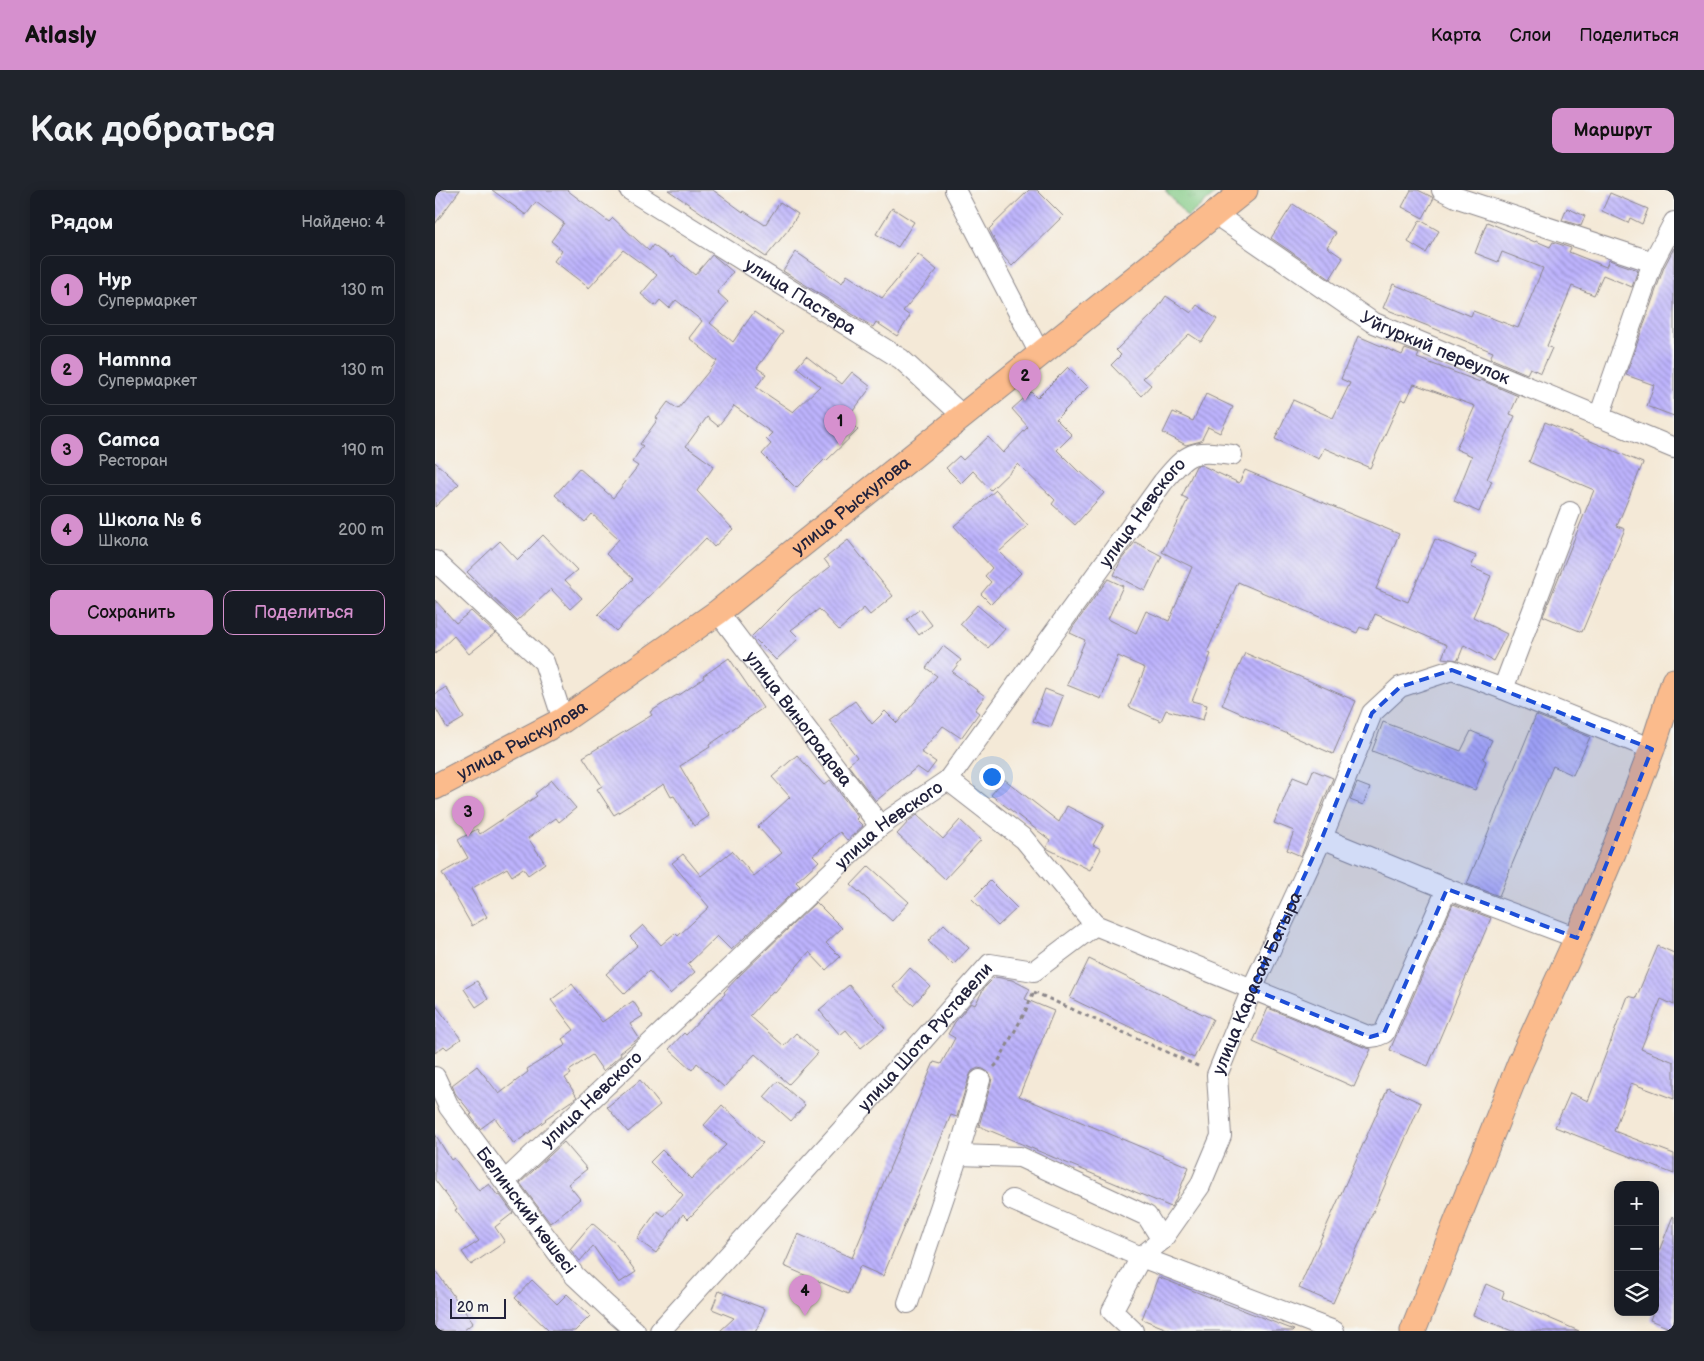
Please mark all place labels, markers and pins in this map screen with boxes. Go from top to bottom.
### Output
pin: 2 [1009,360,1041,401]
pin: 1 [824,405,856,446]
pin: 3 [452,796,484,837]
pin: 4 [789,1275,821,1316]

